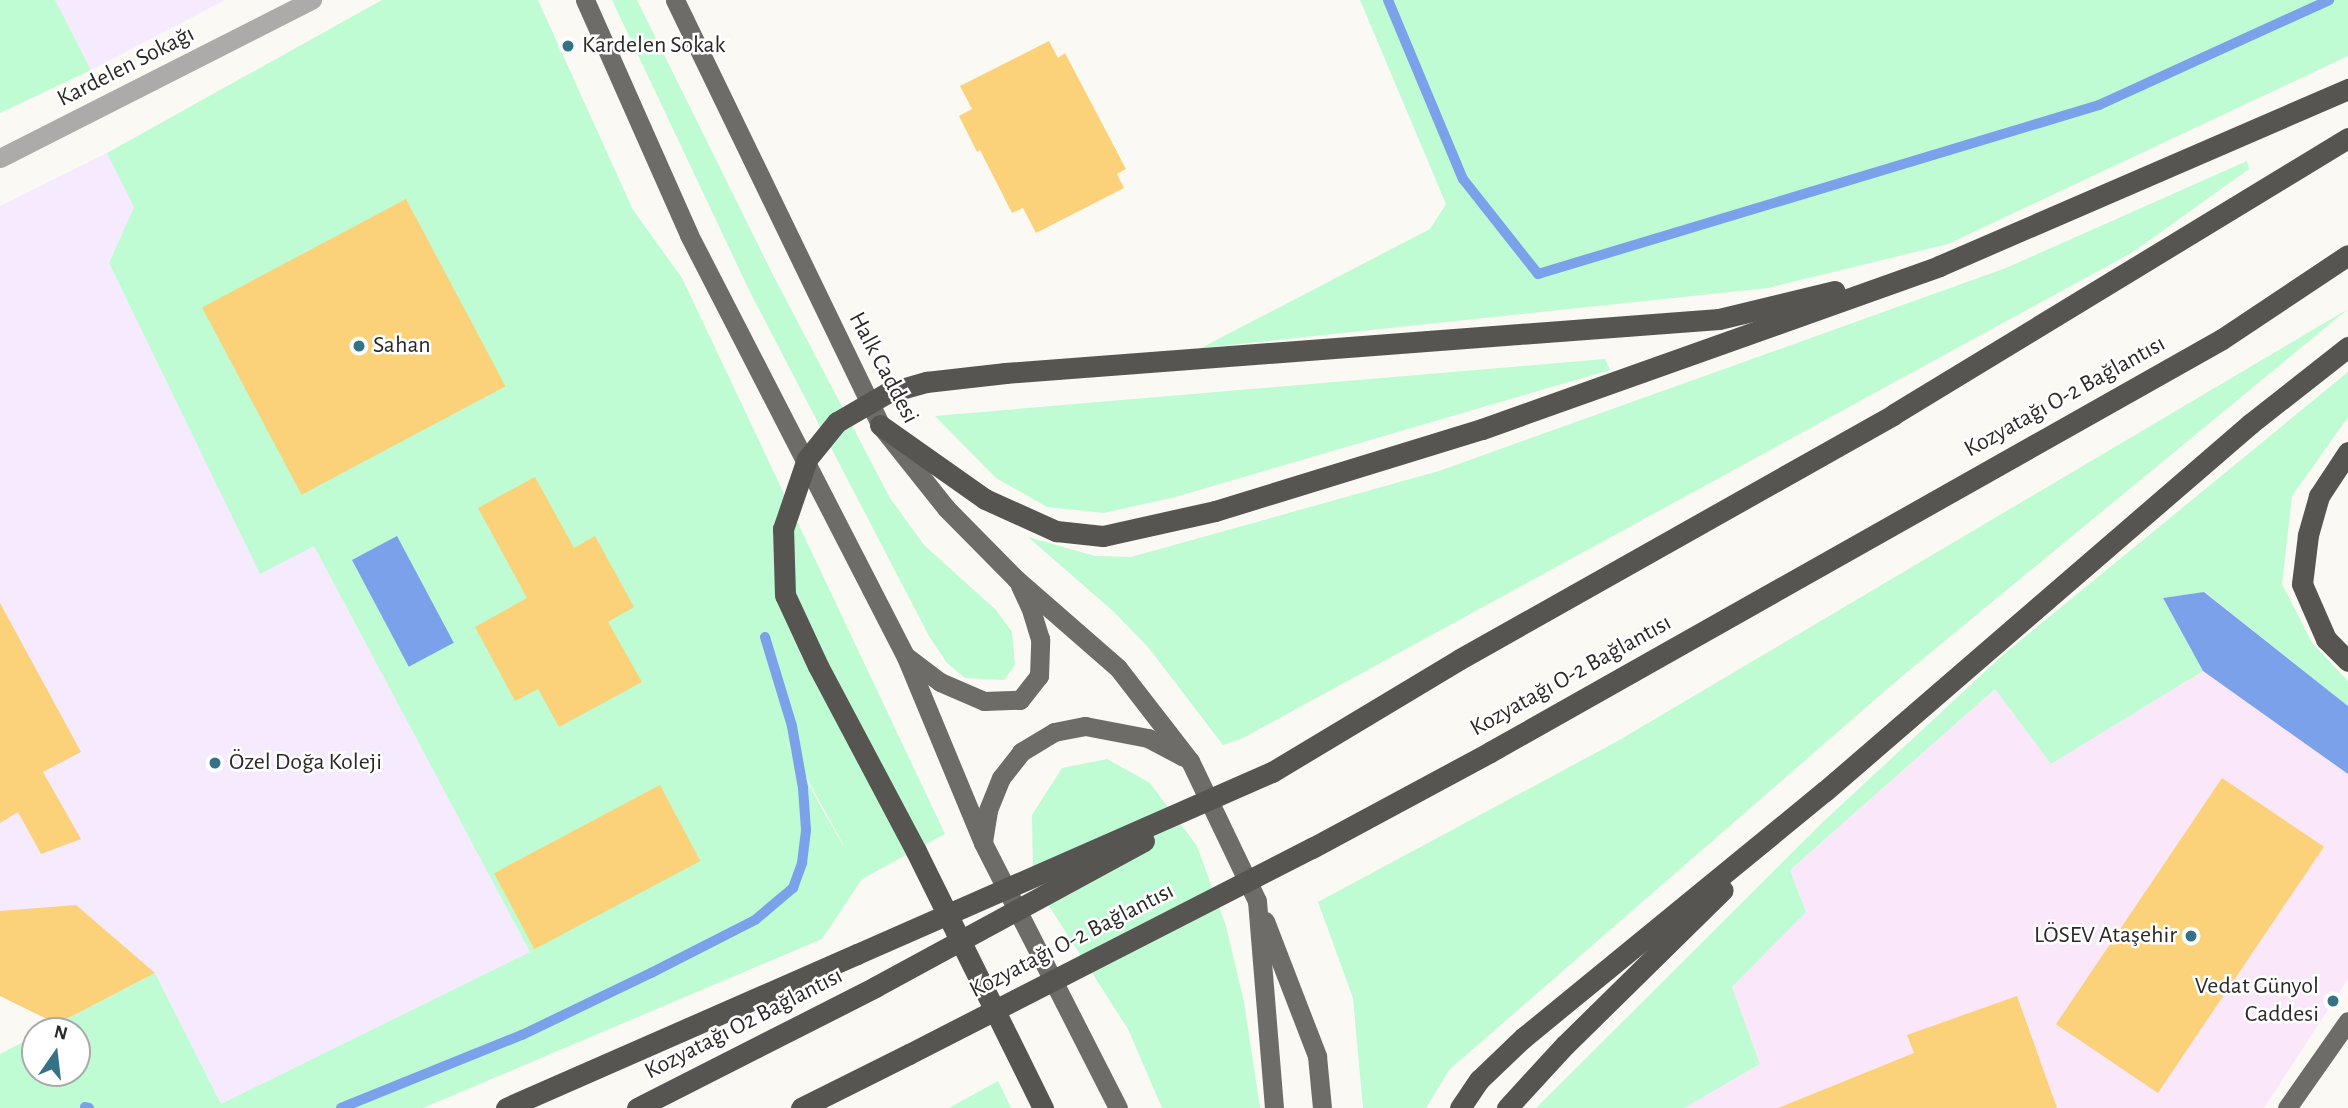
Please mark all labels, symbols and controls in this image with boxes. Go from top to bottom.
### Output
street label: Kardelen Sokağı [53,20,199,114]
place label: Kardelen Sokak [582,32,725,60]
marker: Kardelen Sokak [560,38,576,54]
street label: Halk Caddesi [842,307,924,429]
street label: Kozyatağı O-2 Bağlantısı [1959,330,2171,464]
place label: Sahan [373,332,431,360]
marker: Sahan [351,338,367,354]
street label: Kozyatağı O-2 Bağlantısı [1465,609,1677,743]
place label: Özel Doğa Koleji [229,749,382,777]
marker: Özel Doğa Koleji [207,755,223,771]
street label: Kozyatağı O-2 Bağlantısı [965,877,1179,1005]
place label: LÖSEV Ataşehir [2034,922,2177,950]
marker: LÖSEV Ataşehir [2183,928,2199,944]
street label: Kozyatağı O2 Bağlantısı [640,962,848,1086]
place label: Vedat Günyol Caddesi [2195,973,2319,1029]
marker: Vedat Günyol Caddesi [2325,993,2341,1009]
north arrow [21,1017,91,1087]
text: N [52,1022,69,1044]

